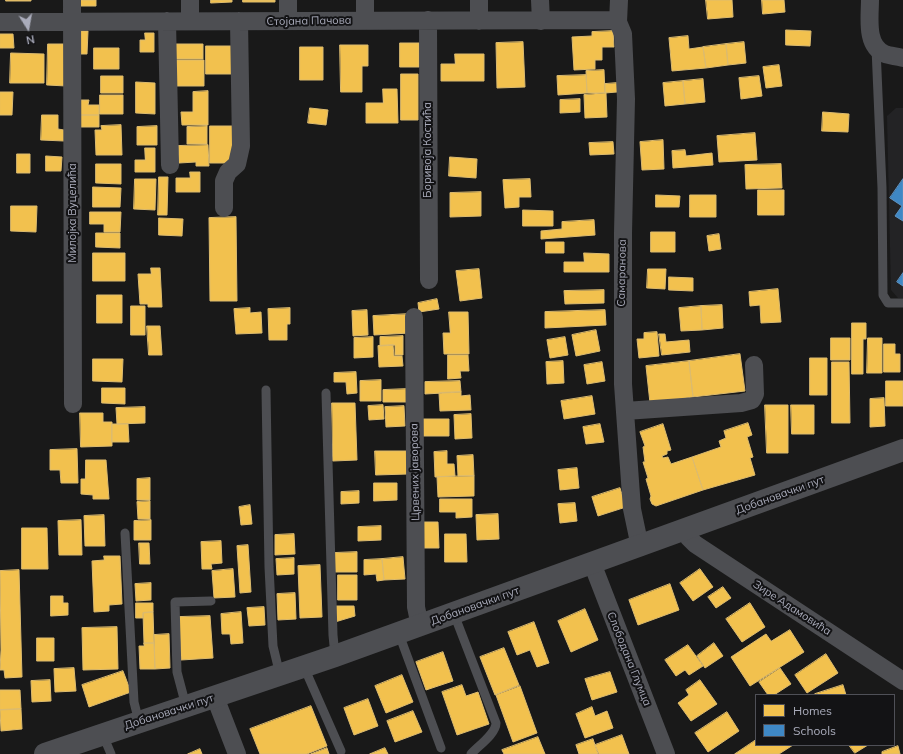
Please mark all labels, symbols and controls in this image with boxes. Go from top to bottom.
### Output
north arrow [8,8,48,48]
street label: Стојана Пачова [266,14,352,28]
text: N [25,32,36,47]
street label: Боривоја Костића [421,102,435,198]
street label: Милојка Вуцелића [66,163,80,263]
street label: Самаранова [615,239,629,307]
street label: Црвених јаворова [408,423,422,521]
street label: Добановачки пут [734,473,826,517]
street label: Зире Адамовића [750,578,834,638]
street label: Добановачки пут [429,584,521,628]
street label: Слободана Глумца [604,610,654,708]
street label: Добановачки пут [123,691,215,733]
legend [755,694,895,746]
text: Homes [793,703,832,718]
text: Schools [793,723,836,738]

